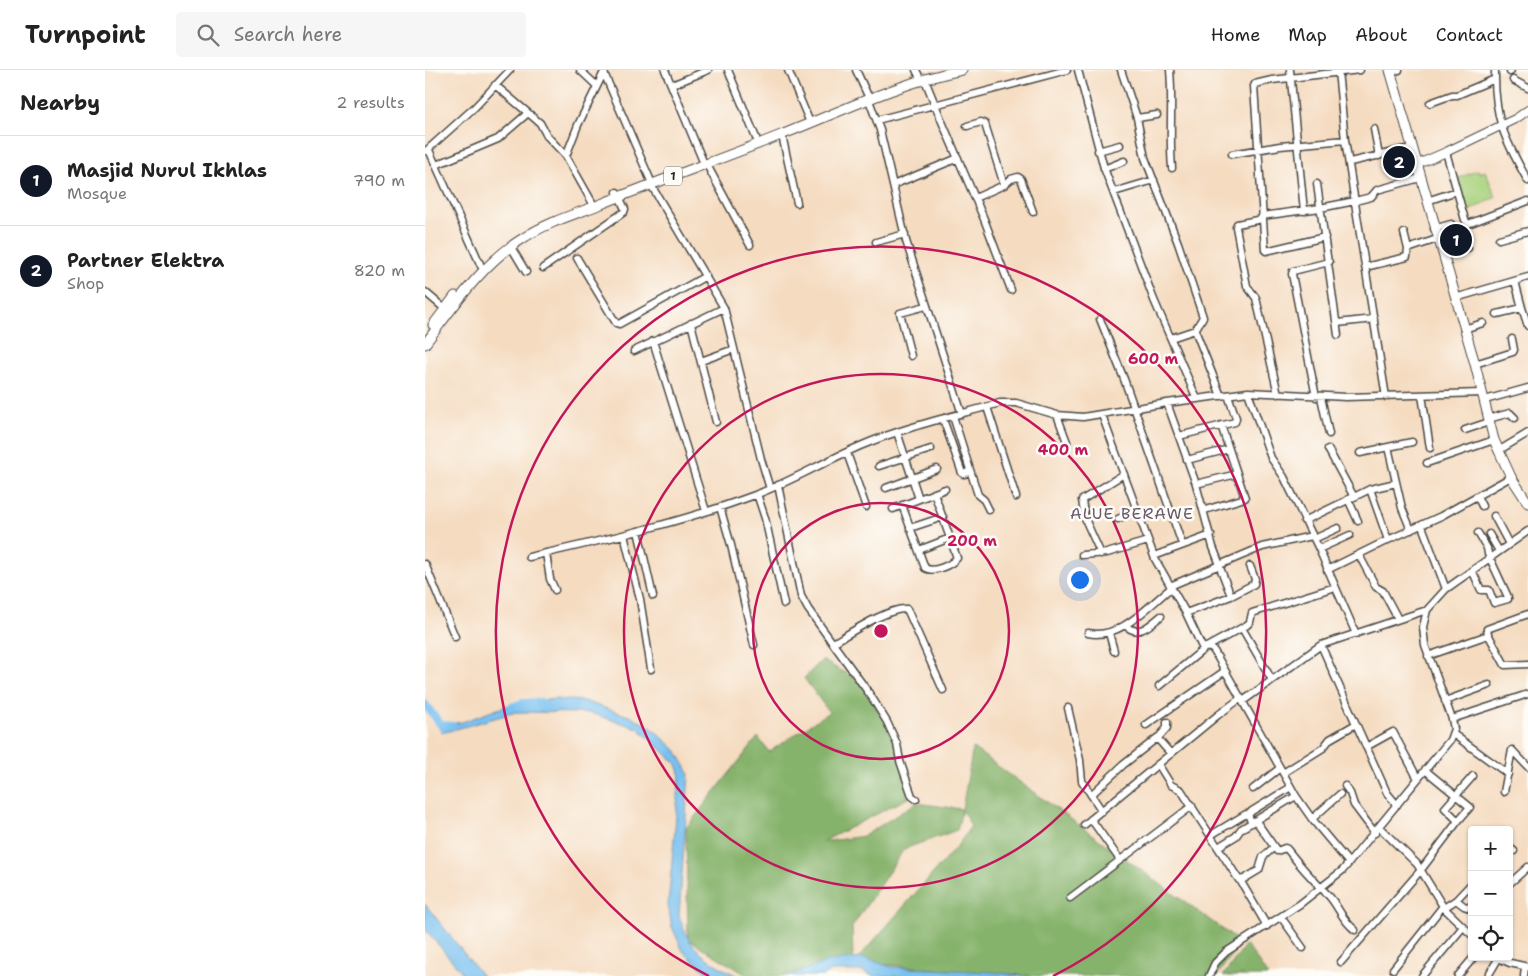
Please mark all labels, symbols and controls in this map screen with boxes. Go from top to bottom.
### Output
search box [176,12,526,57]
text: Turnpoint [25,19,146,51]
icon: search [194,21,222,49]
text: Search here [234,22,342,47]
text: Home [1211,23,1260,47]
text: Map [1288,23,1327,47]
text: About [1355,23,1408,47]
text: Contact [1436,23,1503,47]
text: Nearby [20,89,100,117]
text: 2 results [336,92,405,113]
pin: 2 [1383,143,1415,181]
text: Masjid Nurul Ikhlas [67,158,267,183]
road number: 1 [664,166,682,185]
text: 1 [32,170,40,191]
text: 790 m [353,170,405,191]
text: Mosque [67,183,127,204]
pin: 1 [1440,221,1472,259]
text: Partner Elektra [67,248,224,273]
text: 2 [30,260,42,281]
text: 820 m [354,260,405,281]
text: Shop [67,273,104,294]
text: 600 m [1128,349,1178,369]
text: 400 m [1038,440,1088,460]
district label: ALUE BERAWE [1070,503,1194,524]
text: 200 m [947,531,997,551]
your location [1067,567,1093,593]
centre of rings [872,622,890,640]
map controls [1468,826,1513,961]
button: + [1468,826,1513,871]
button: − [1468,871,1513,916]
button: locate [1468,916,1513,961]

